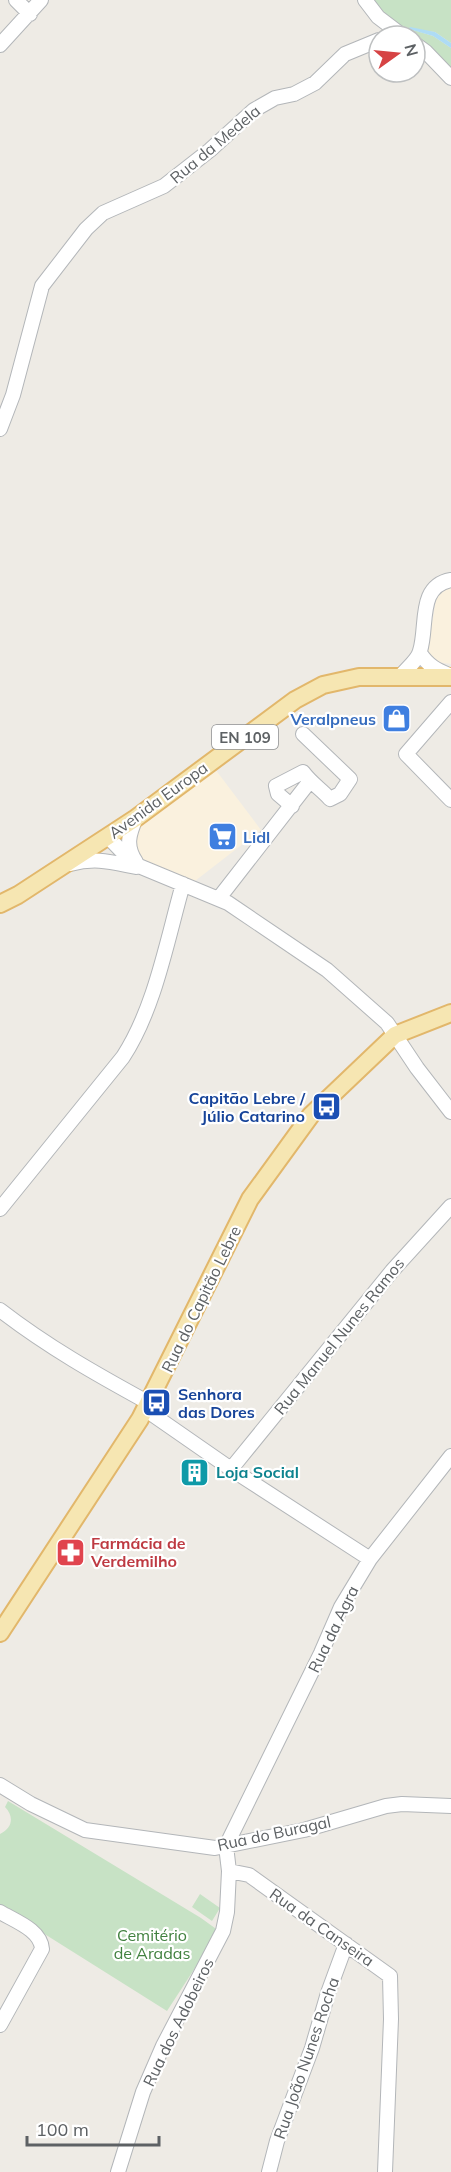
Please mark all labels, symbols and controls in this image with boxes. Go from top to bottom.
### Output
north arrow [367,24,427,84]
text: N [400,42,423,59]
street label: Rua da Medela [166,100,264,188]
shop icon: Veralpneus [381,703,413,735]
place label: Veralpneus [290,709,376,729]
road number: EN 109 [212,725,278,749]
street label: Avenida Europa [105,757,211,843]
supermarket icon: Lidl [206,821,238,853]
place label: Lidl [243,827,270,847]
place label: Capitão Lebre / Júlio Catarino [189,1088,306,1126]
bus stop icon: Capitão Lebre / Júlio Catarino [310,1091,342,1123]
street label: Rua do Capitão Lebre [157,1222,245,1376]
street label: Rua Manuel Nunes Ramos [270,1254,408,1418]
place label: Senhora das Dores [178,1384,255,1422]
bus stop icon: Senhora das Dores [141,1387,173,1419]
building icon: Loja Social [179,1456,211,1488]
place label: Loja Social [216,1462,299,1482]
place label: Farmácia de Verdemilho [90,1533,186,1571]
pharmacy icon: Farmácia de Verdemilho [54,1536,86,1568]
street label: Rua da Agra [303,1582,363,1676]
street label: Rua do Buragal [215,1811,333,1855]
street label: Rua da Canseira [266,1884,378,1970]
park label: Cemitério de Aradas [114,1925,190,1963]
street label: Rua dos Adobeiros [138,1955,218,2089]
street label: Rua João Nunes Rocha [269,1975,343,2141]
scale bar [27,2109,159,2147]
text: 100 m [36,2118,89,2141]

